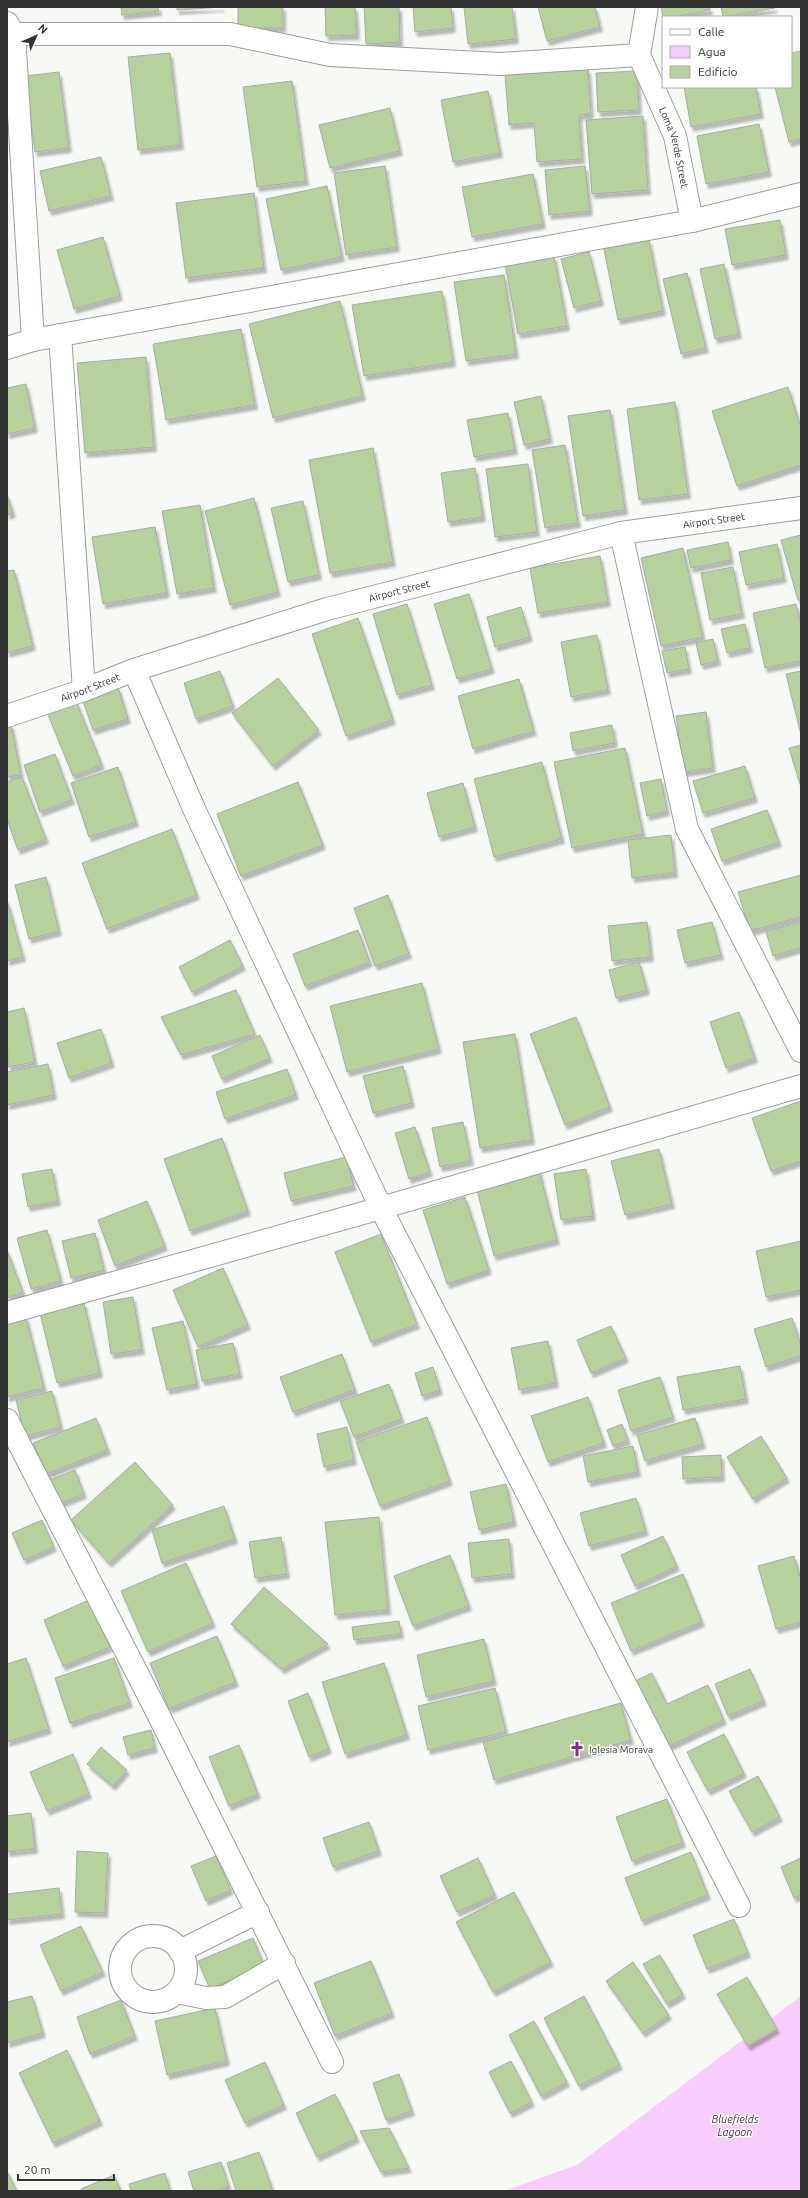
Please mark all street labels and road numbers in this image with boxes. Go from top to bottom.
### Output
street label: Loma Verde Street [657,105,691,189]
street label: Airport Street [682,510,746,530]
street label: Airport Street [367,577,431,604]
street label: Airport Street [59,671,121,703]

